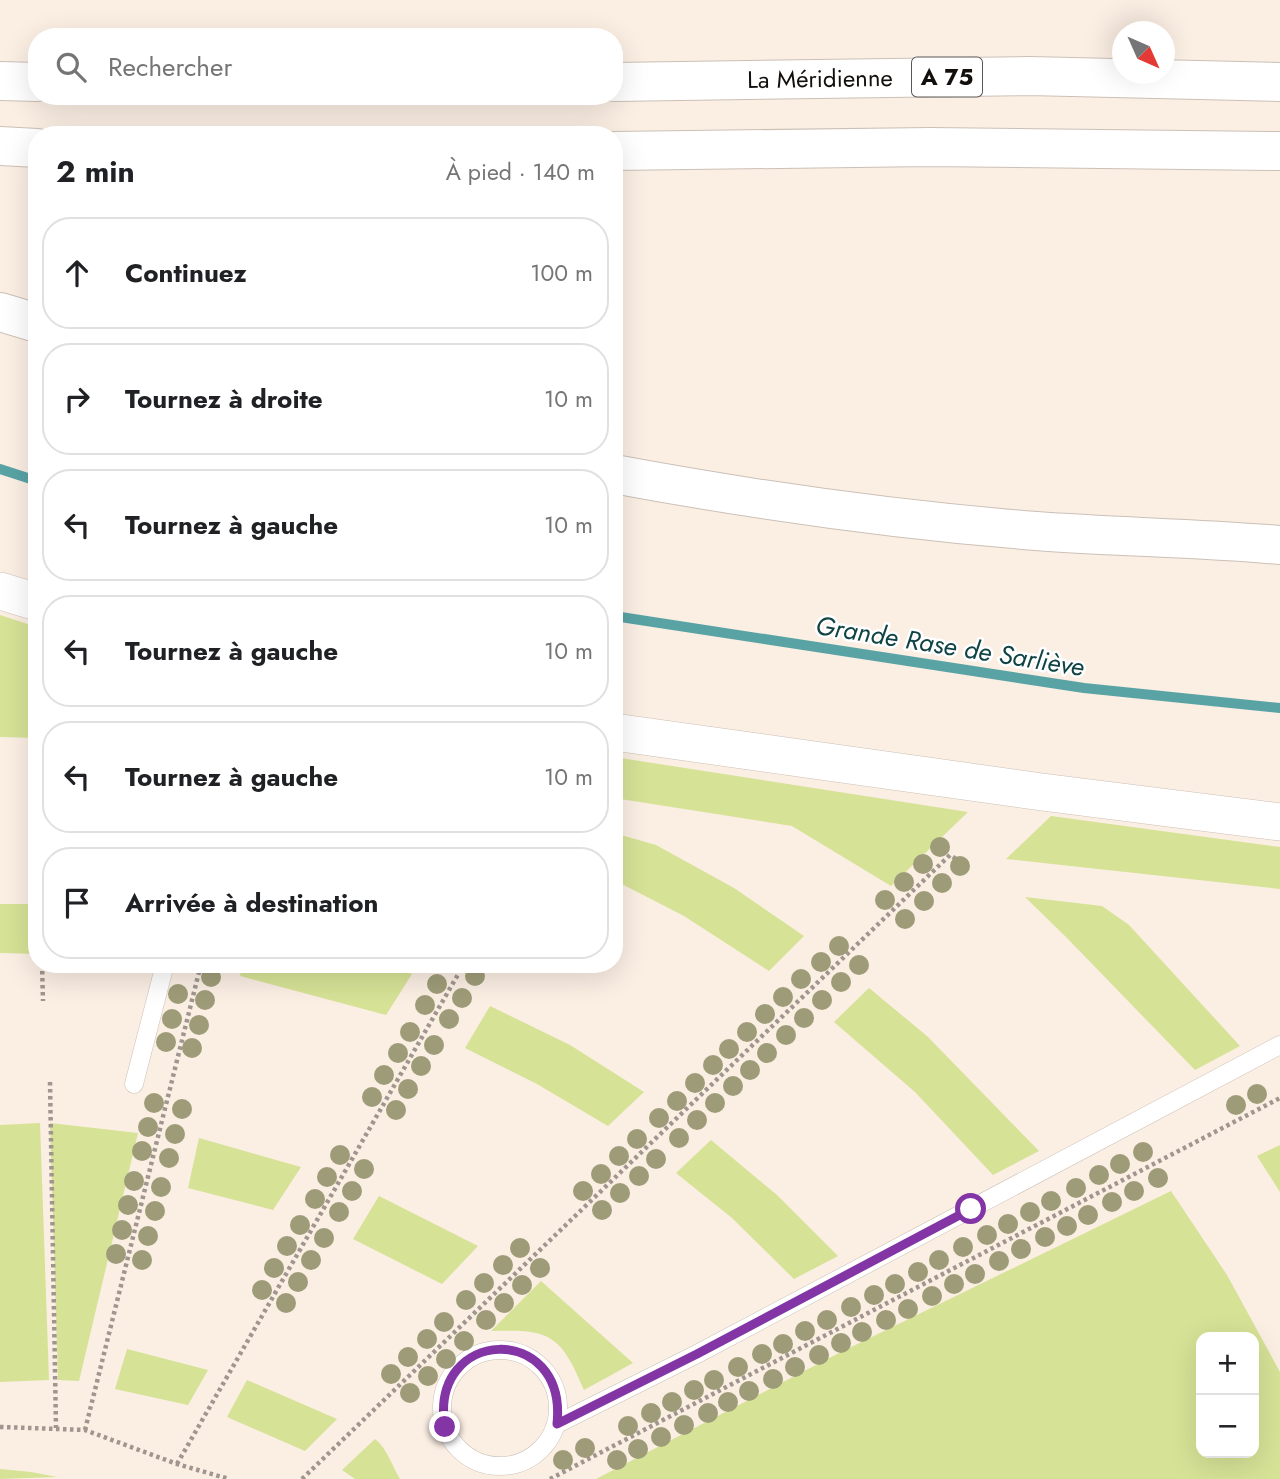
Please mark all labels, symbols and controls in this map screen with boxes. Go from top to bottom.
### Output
north arrow [1112,21,1175,84]
search box [28,28,623,105]
icon: search [52,48,90,86]
text: Rechercher [108,48,232,86]
road number: A 75 [912,58,982,96]
street label: La Méridienne [747,60,893,97]
text: 2 min [56,150,135,193]
text: À pied · 140 m [446,155,595,189]
icon: ahead [58,254,96,292]
text: Continuez [125,254,247,292]
text: 100 m [530,256,593,290]
icon: right [58,380,96,418]
text: Tournez à droite [125,380,323,418]
text: 10 m [544,382,593,416]
icon: left [58,506,96,544]
text: Tournez à gauche [125,506,338,544]
text: 10 m [544,508,593,542]
water label: Grande Rase de Sarliève [813,606,1087,686]
icon: left [58,632,96,670]
text: Tournez à gauche [125,632,338,670]
text: 10 m [544,634,593,668]
icon: left [58,758,96,796]
text: Tournez à gauche [125,758,338,796]
text: 10 m [544,760,593,794]
icon: arrive [58,884,96,922]
text: Arrivée à destination [125,884,378,922]
route start [955,1193,986,1224]
map controls [1196,1332,1259,1458]
button: + [1196,1332,1259,1395]
button: − [1196,1395,1259,1458]
route end [429,1411,460,1442]

